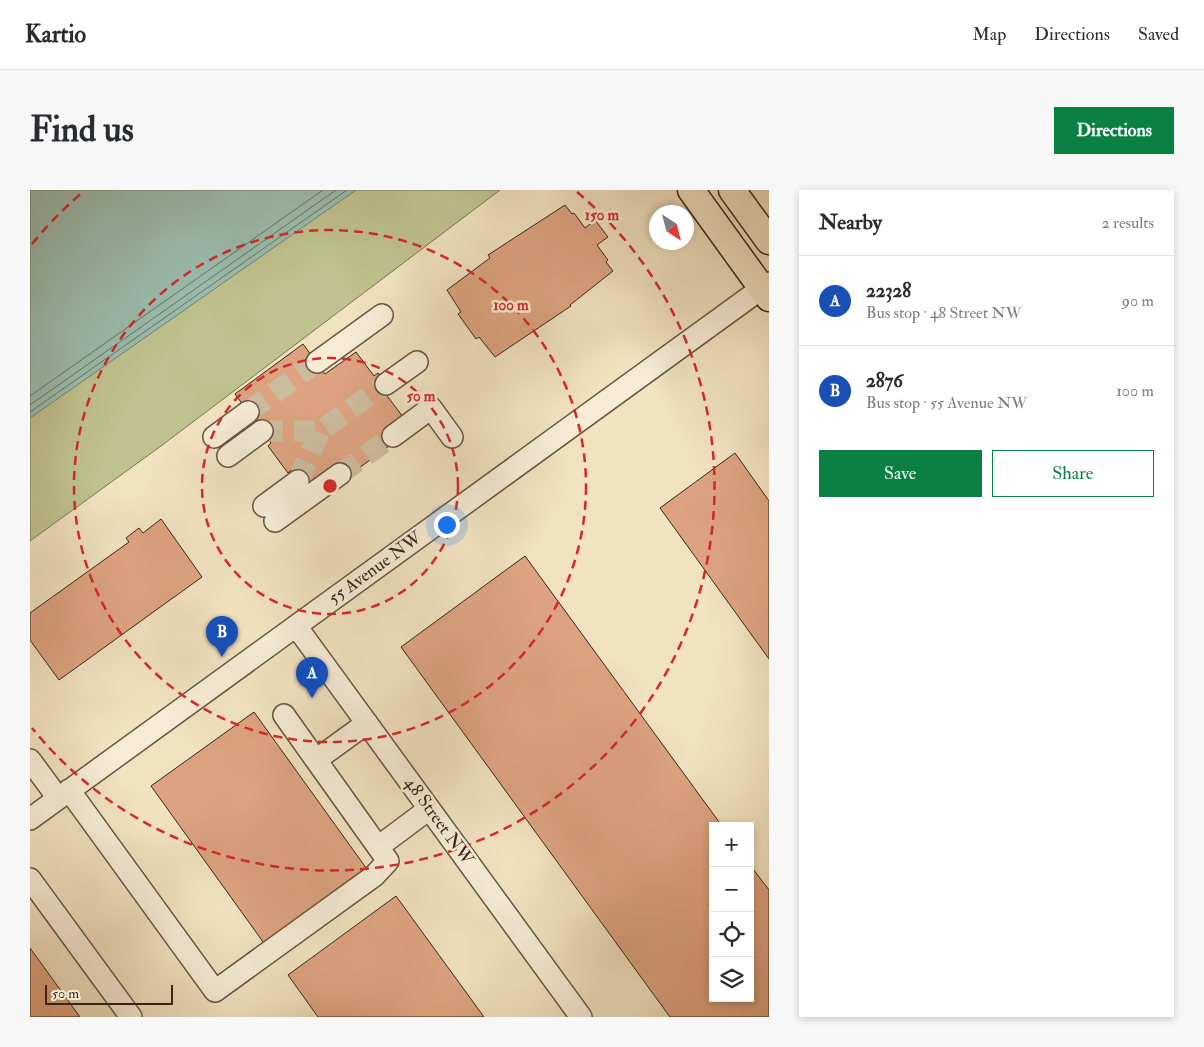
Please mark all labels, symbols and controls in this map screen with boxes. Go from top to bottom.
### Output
text: Kartio [25,19,86,50]
text: Map [973,23,1006,46]
text: Directions [1034,23,1110,46]
text: Saved [1138,23,1179,46]
button: Directions [1054,107,1174,154]
text: Find us [30,108,134,152]
north arrow [649,205,694,250]
text: 150 m [585,206,619,225]
text: Nearby [819,209,882,236]
text: 2 results [1101,213,1154,233]
text: 22328 [866,279,911,303]
text: A [830,291,840,311]
text: 90 m [1122,291,1154,311]
text: 100 m [493,296,529,315]
text: Bus stop · 48 Street NW [866,303,1022,323]
text: 2876 [866,369,903,393]
text: B [830,381,840,401]
text: 100 m [1116,381,1154,401]
text: 50 m [407,387,436,406]
text: Bus stop · 55 Avenue NW [866,393,1028,413]
button: Save [819,450,982,497]
button: Share [992,450,1154,497]
centre of rings [321,477,339,495]
your location [434,512,460,538]
street label: 55 Avenue NW [324,526,427,610]
pin: B [206,616,238,657]
pin: A [296,657,328,698]
street label: 48 Street NW [399,772,479,870]
map controls [709,822,754,1002]
button: + [709,822,754,867]
button: − [709,867,754,912]
button: locate [709,912,754,957]
button: layers [709,957,754,1002]
scale bar [45,982,172,1005]
text: 50 m [52,985,79,1002]

